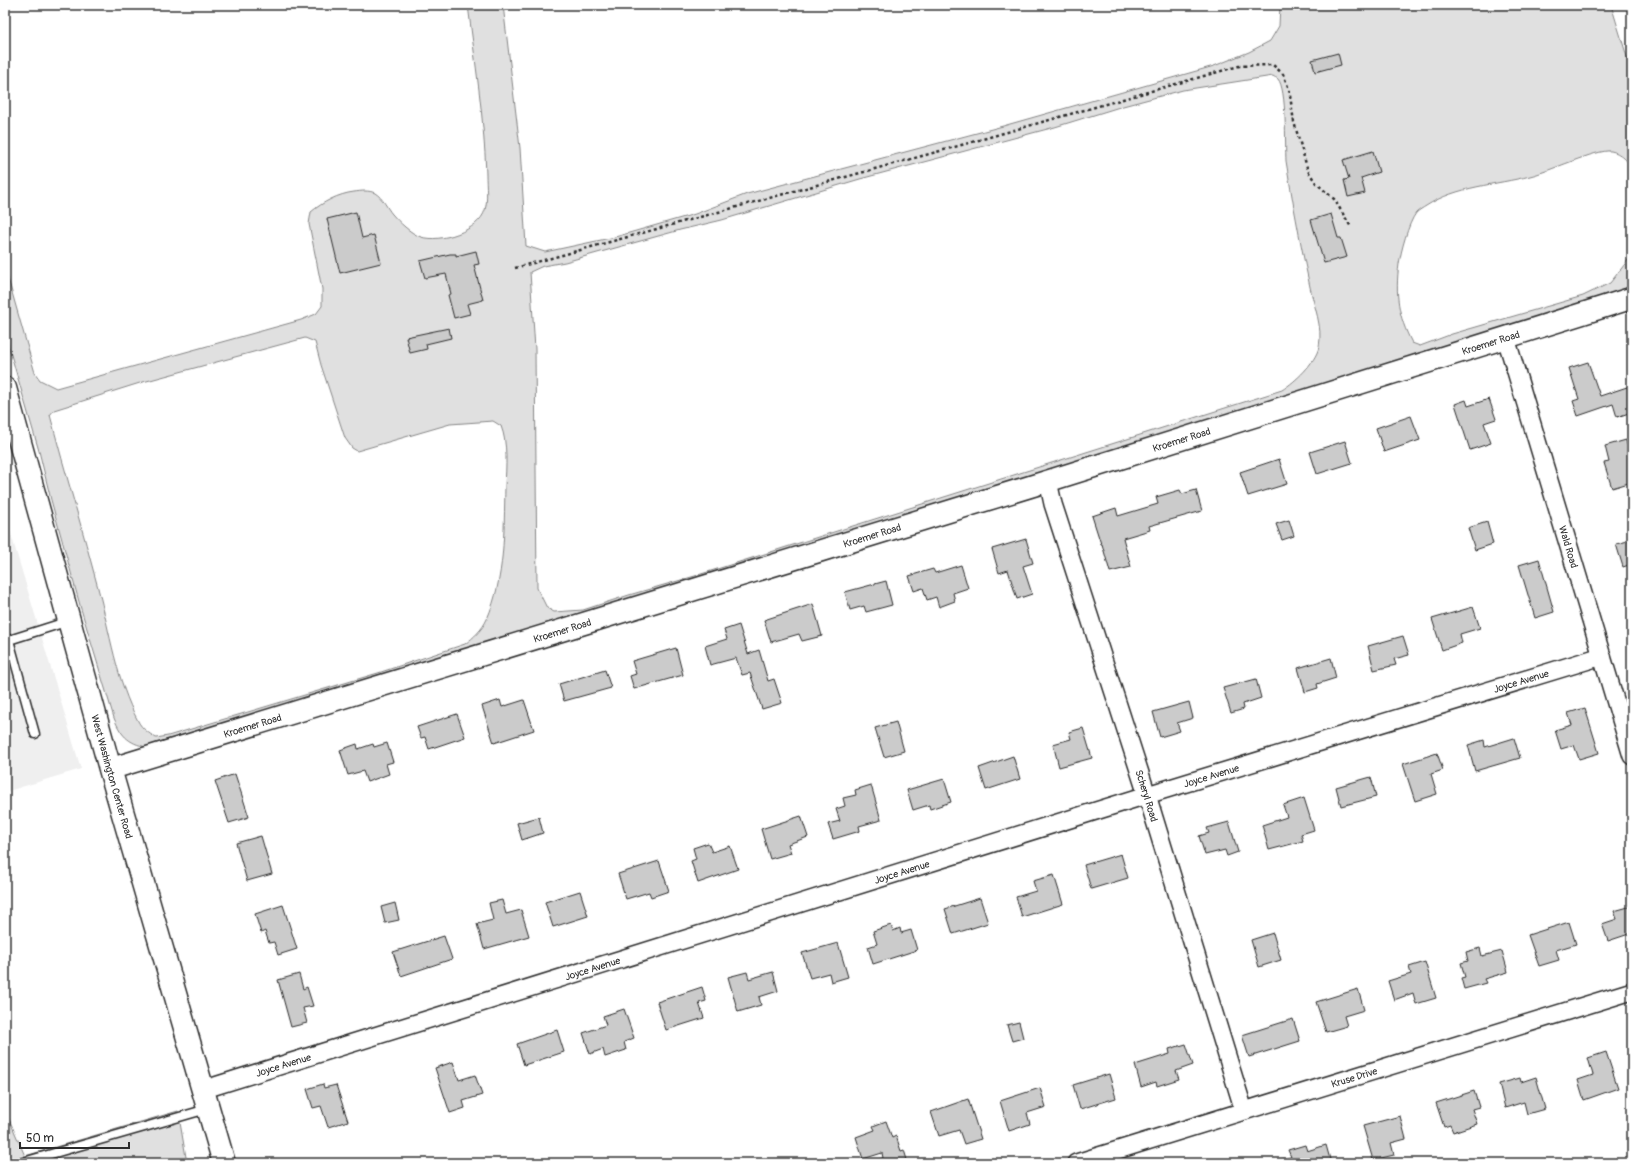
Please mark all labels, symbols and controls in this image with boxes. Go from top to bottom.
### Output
street label: Kroemer Road [1460,329,1521,358]
street label: Kroemer Road [1151,425,1212,455]
street label: Kroemer Road [842,521,903,551]
street label: Wald Road [1556,525,1580,570]
street label: Kroemer Road [532,617,593,646]
street label: Joyce Avenue [1492,668,1551,696]
street label: Kroemer Road [222,712,283,741]
street label: West Washington Center Road [88,713,135,840]
street label: Joyce Avenue [1182,762,1241,791]
street label: Scheryl Road [1132,769,1160,823]
street label: Joyce Avenue [873,858,931,887]
street label: Joyce Avenue [564,955,622,983]
street label: Joyce Avenue [254,1051,313,1080]
street label: Kruse Drive [1330,1065,1379,1091]
scale bar [20,1124,129,1150]
text: 50 m [26,1131,54,1146]

